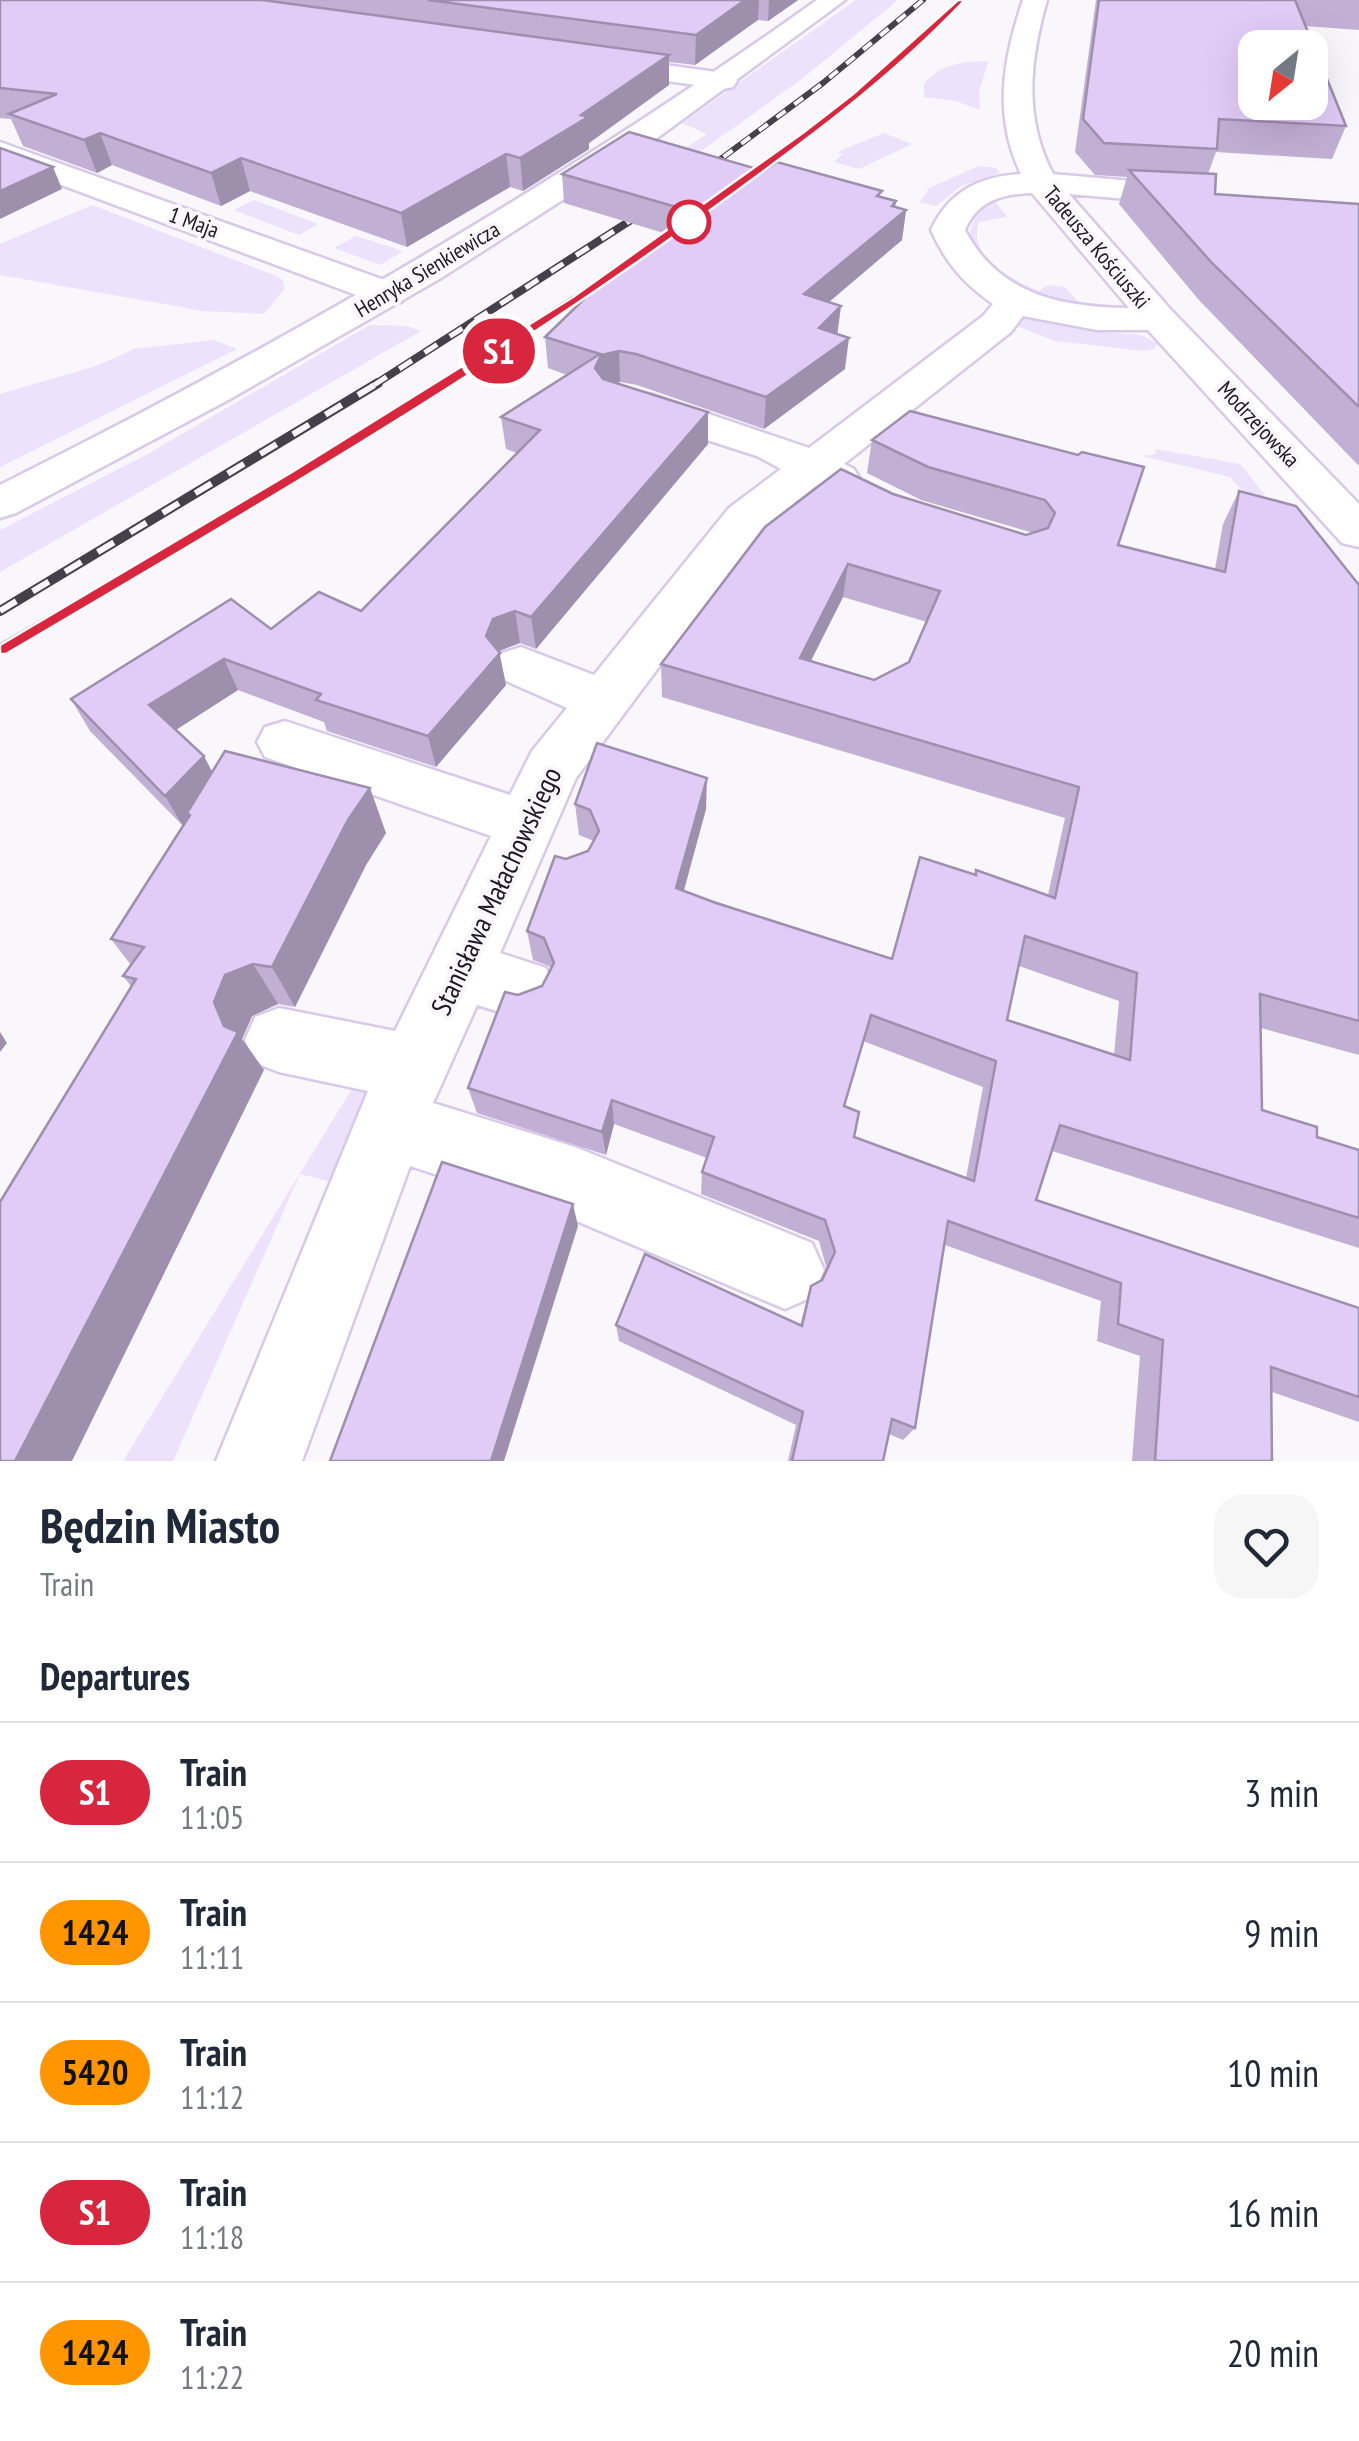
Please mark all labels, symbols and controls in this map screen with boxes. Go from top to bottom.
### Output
north arrow [1238,30,1328,120]
map controls [1238,30,1328,120]
street label: Tadeusza Kościuszki [1038,180,1156,314]
street label: 1 Maja [165,200,223,244]
unlabelled marker [668,201,710,243]
street label: Henryka Sienkiewicza [349,215,505,323]
line badge: S1 [454,318,544,384]
text: S1 [483,328,515,374]
street label: Modrzejowska [1212,375,1306,473]
street label: Stanisława Małachowskiego [422,761,569,1021]
text: Będzin Miasto [40,1494,280,1556]
button: heart [1214,1494,1319,1599]
text: Train [40,1563,94,1605]
text: Departures [40,1651,190,1700]
text: Train [180,1747,247,1796]
text: 3 min [1244,1768,1319,1817]
text: S1 [79,1769,111,1815]
text: 11:05 [180,1796,244,1838]
text: Train [180,1887,247,1936]
text: 9 min [1244,1908,1319,1957]
text: 1424 [62,1909,128,1955]
text: 11:11 [180,1936,244,1978]
text: Train [180,2027,247,2076]
text: 10 min [1227,2048,1319,2097]
text: 5420 [62,2049,128,2095]
text: 11:12 [180,2076,244,2118]
text: Train [180,2167,247,2216]
text: 16 min [1227,2188,1319,2237]
text: S1 [79,2189,111,2235]
text: 11:18 [180,2216,244,2258]
text: Train [180,2307,247,2356]
text: 20 min [1227,2328,1319,2377]
text: 1424 [62,2329,128,2375]
text: 11:22 [180,2356,244,2398]

